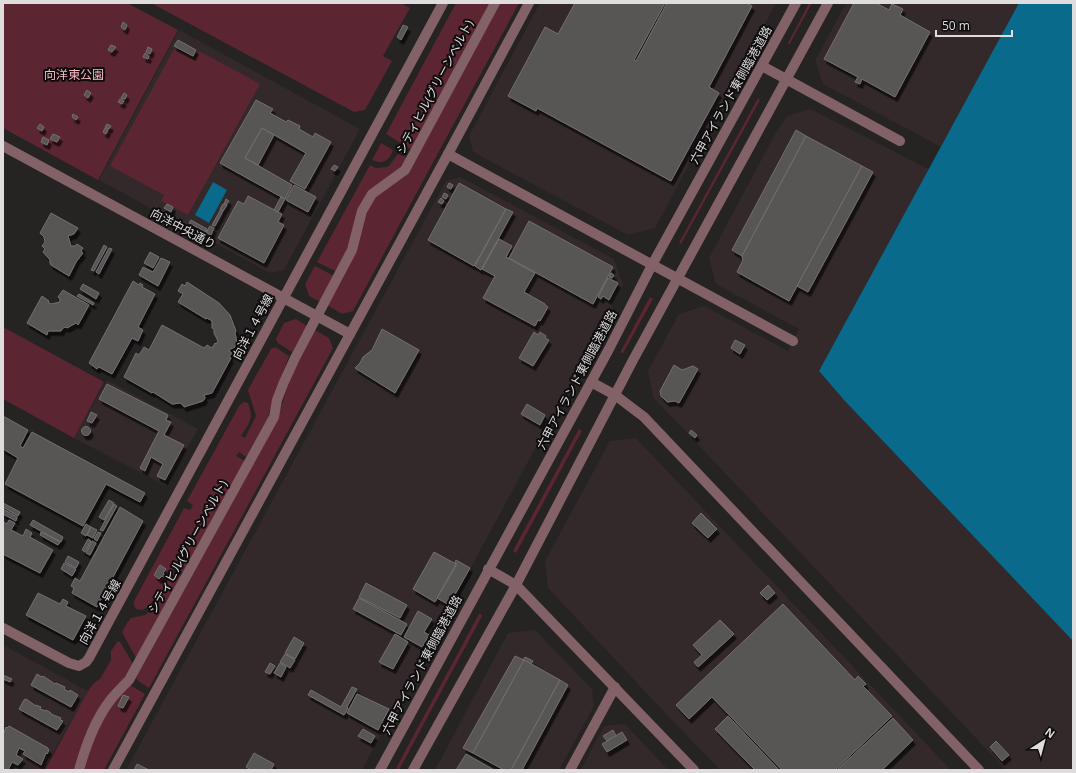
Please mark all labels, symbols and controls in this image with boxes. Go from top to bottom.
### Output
scale bar [936,12,1012,38]
street label: シティヒル(グリーンベルト) [392,16,477,157]
text: 50 m [942,17,970,34]
street label: 六甲アイランド東側臨港道路 [685,23,776,167]
park label: 向洋東公園 [44,66,104,83]
street label: 向洋中央通り [147,204,219,253]
street label: 向洋１４号線 [228,291,277,363]
street label: 六甲アイランド東側臨港道路 [533,307,621,452]
street label: シティヒル(グリーンベルト) [144,477,232,616]
street label: 向洋１４号線 [75,576,124,647]
street label: 六甲アイランド東側臨港道路 [378,592,466,737]
north arrow [1024,721,1064,761]
text: N [1042,724,1058,741]

